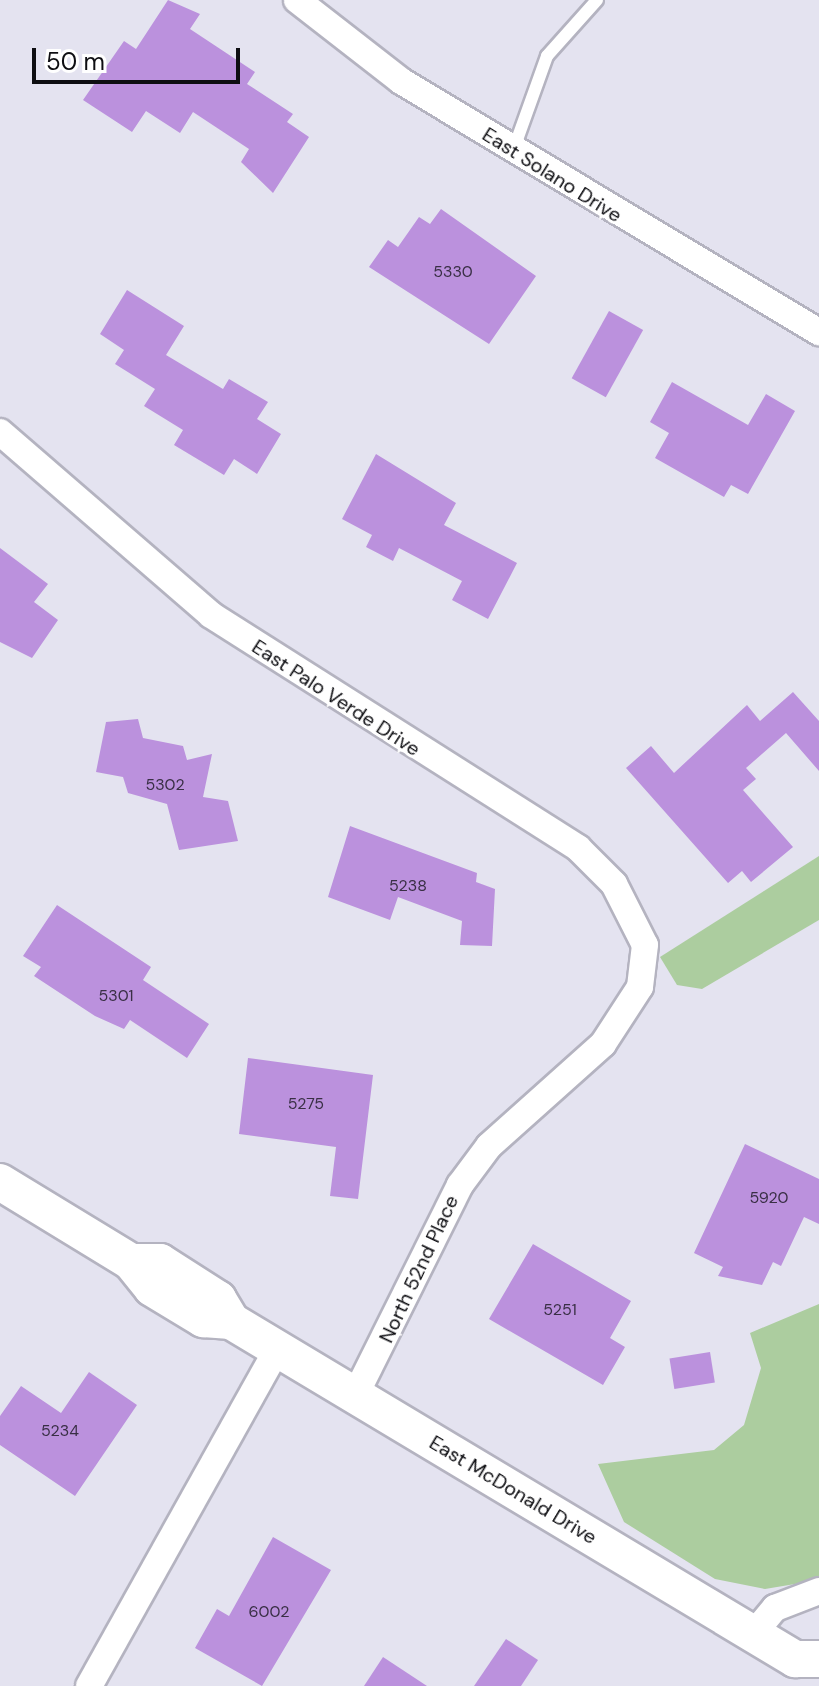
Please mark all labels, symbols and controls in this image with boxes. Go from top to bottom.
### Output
scale bar [36,32,244,82]
text: 50 m [46,46,105,77]
street label: East Solano Drive [478,122,626,228]
house number: 5330 [433,262,473,282]
street label: East Palo Verde Drive [247,635,425,761]
house number: 5302 [145,775,185,795]
house number: 5238 [389,876,427,896]
house number: 5301 [98,986,134,1006]
house number: 5275 [288,1094,324,1114]
house number: 5920 [749,1188,789,1208]
street label: North 52nd Place [374,1191,464,1347]
house number: 5251 [543,1300,577,1320]
house number: 5234 [41,1421,79,1441]
street label: East McDonald Drive [425,1431,601,1549]
house number: 6002 [249,1602,289,1622]

